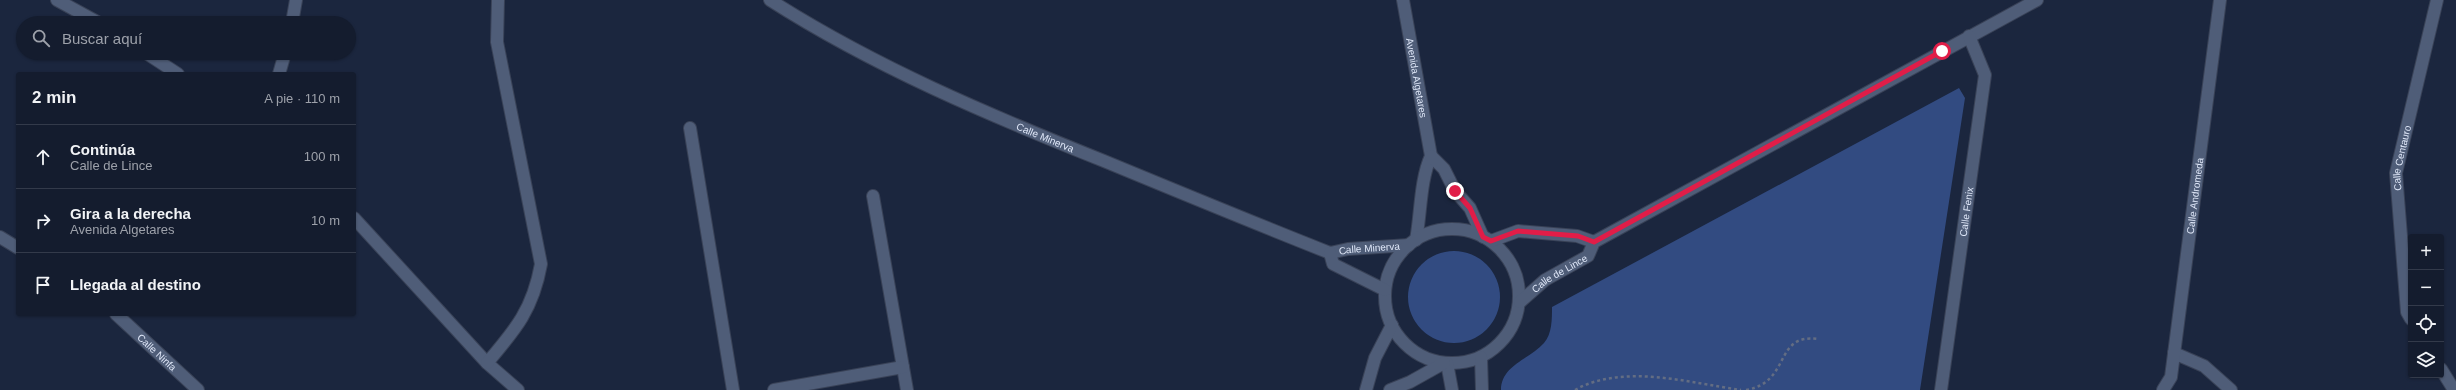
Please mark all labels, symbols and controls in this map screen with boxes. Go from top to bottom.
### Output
search box [16,16,356,60]
icon: search [30,27,52,49]
text: Buscar aquí [62,30,142,47]
street label: Avenida Algetares [1404,37,1429,118]
route start [1933,42,1951,60]
text: 2 min [32,88,76,107]
text: A pie · 110 m [264,91,340,106]
street label: Calle Minerva [1015,121,1076,155]
street label: Calle Centauro [2391,124,2413,191]
text: Continúa [70,141,135,158]
icon: ahead [32,146,54,168]
text: 100 m [304,149,340,164]
street label: Calle Andromeda [2185,157,2206,235]
text: Calle de Lince [70,158,152,173]
route end [1446,182,1464,200]
street label: Calle Fenix [1957,186,1975,237]
text: Gira a la derecha [70,205,191,222]
icon: right [32,210,54,232]
text: 10 m [311,213,340,228]
text: Avenida Algetares [70,222,175,237]
map controls [2408,234,2444,378]
button: + [2408,234,2444,270]
street label: Calle Minerva [1338,241,1401,257]
street label: Calle de Lince [1530,252,1590,295]
button: − [2408,270,2444,306]
icon: arrive [32,274,54,296]
text: Llegada al destino [70,276,201,293]
button: locate [2408,306,2444,342]
street label: Calle Ninfa [135,332,179,373]
button: layers [2408,342,2444,378]

